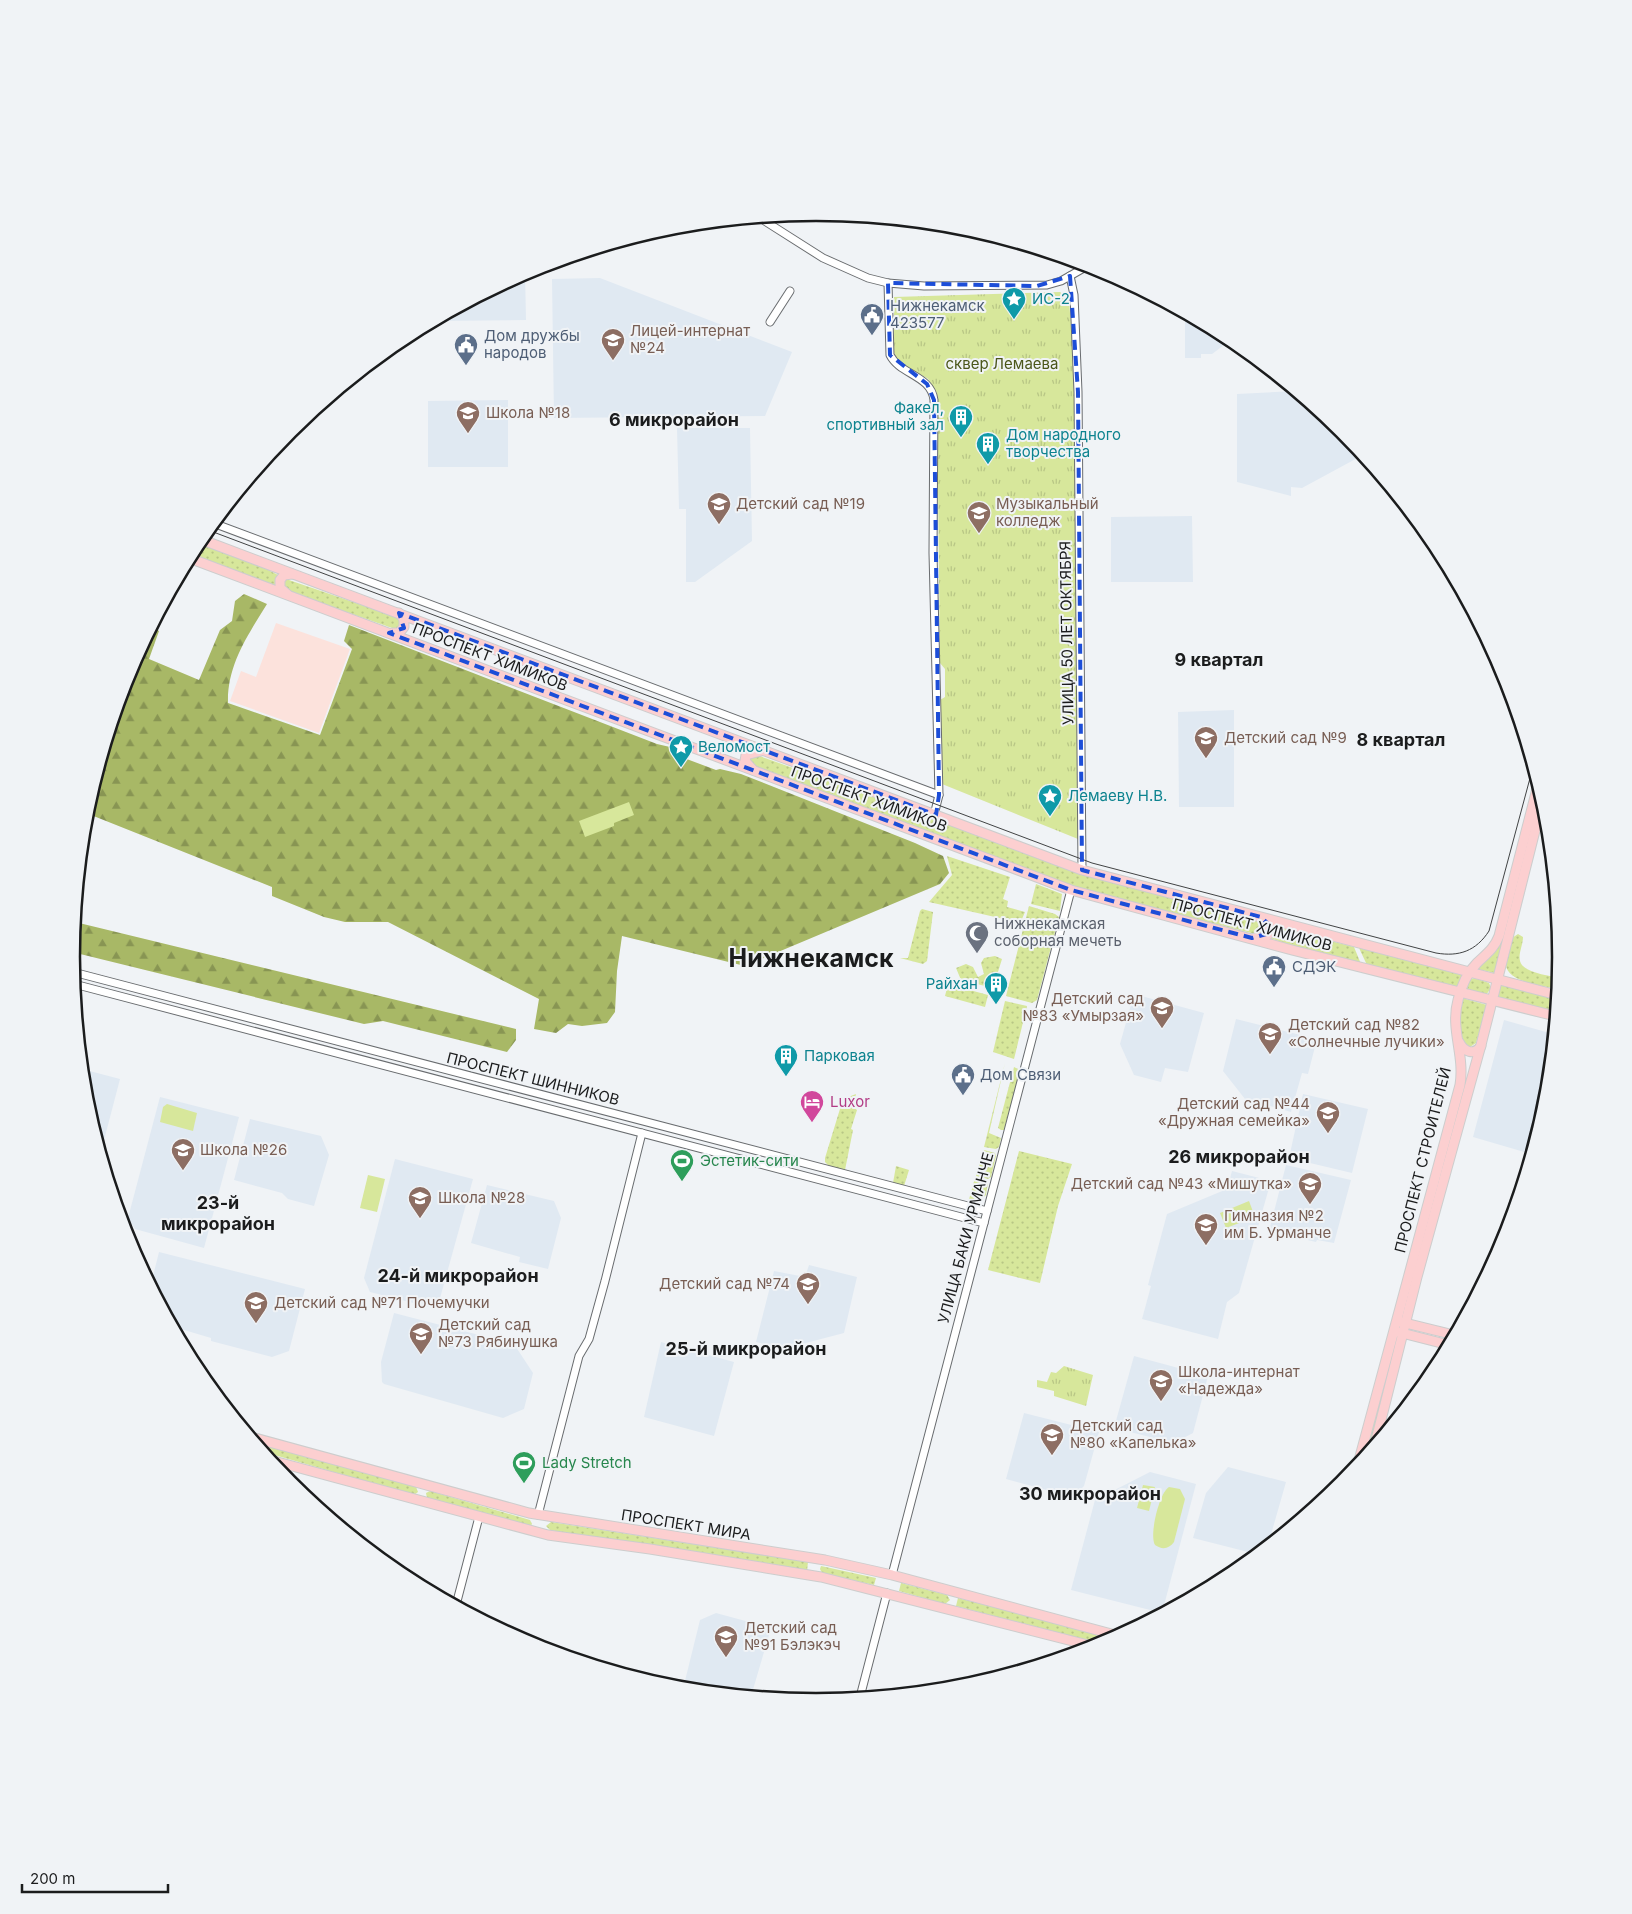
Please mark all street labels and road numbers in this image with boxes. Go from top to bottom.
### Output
street label: УЛИЦА 50 ЛЕТ ОКТЯБРЯ [1055,541,1078,725]
street label: ПРОСПЕКТ ХИМИКОВ [410,618,570,695]
street label: ПРОСПЕКТ ХИМИКОВ [789,761,950,836]
street label: ПРОСПЕКТ ХИМИКОВ [1170,894,1334,955]
street label: ПРОСПЕКТ ШИННИКОВ [445,1048,621,1109]
street label: ПРОСПЕКТ СТРОИТЕЛЕЙ [1390,1065,1455,1255]
street label: УЛИЦА БАКИ УРМАНЧЕ [933,1150,998,1326]
street label: ПРОСПЕКТ МИРА [620,1505,752,1544]

